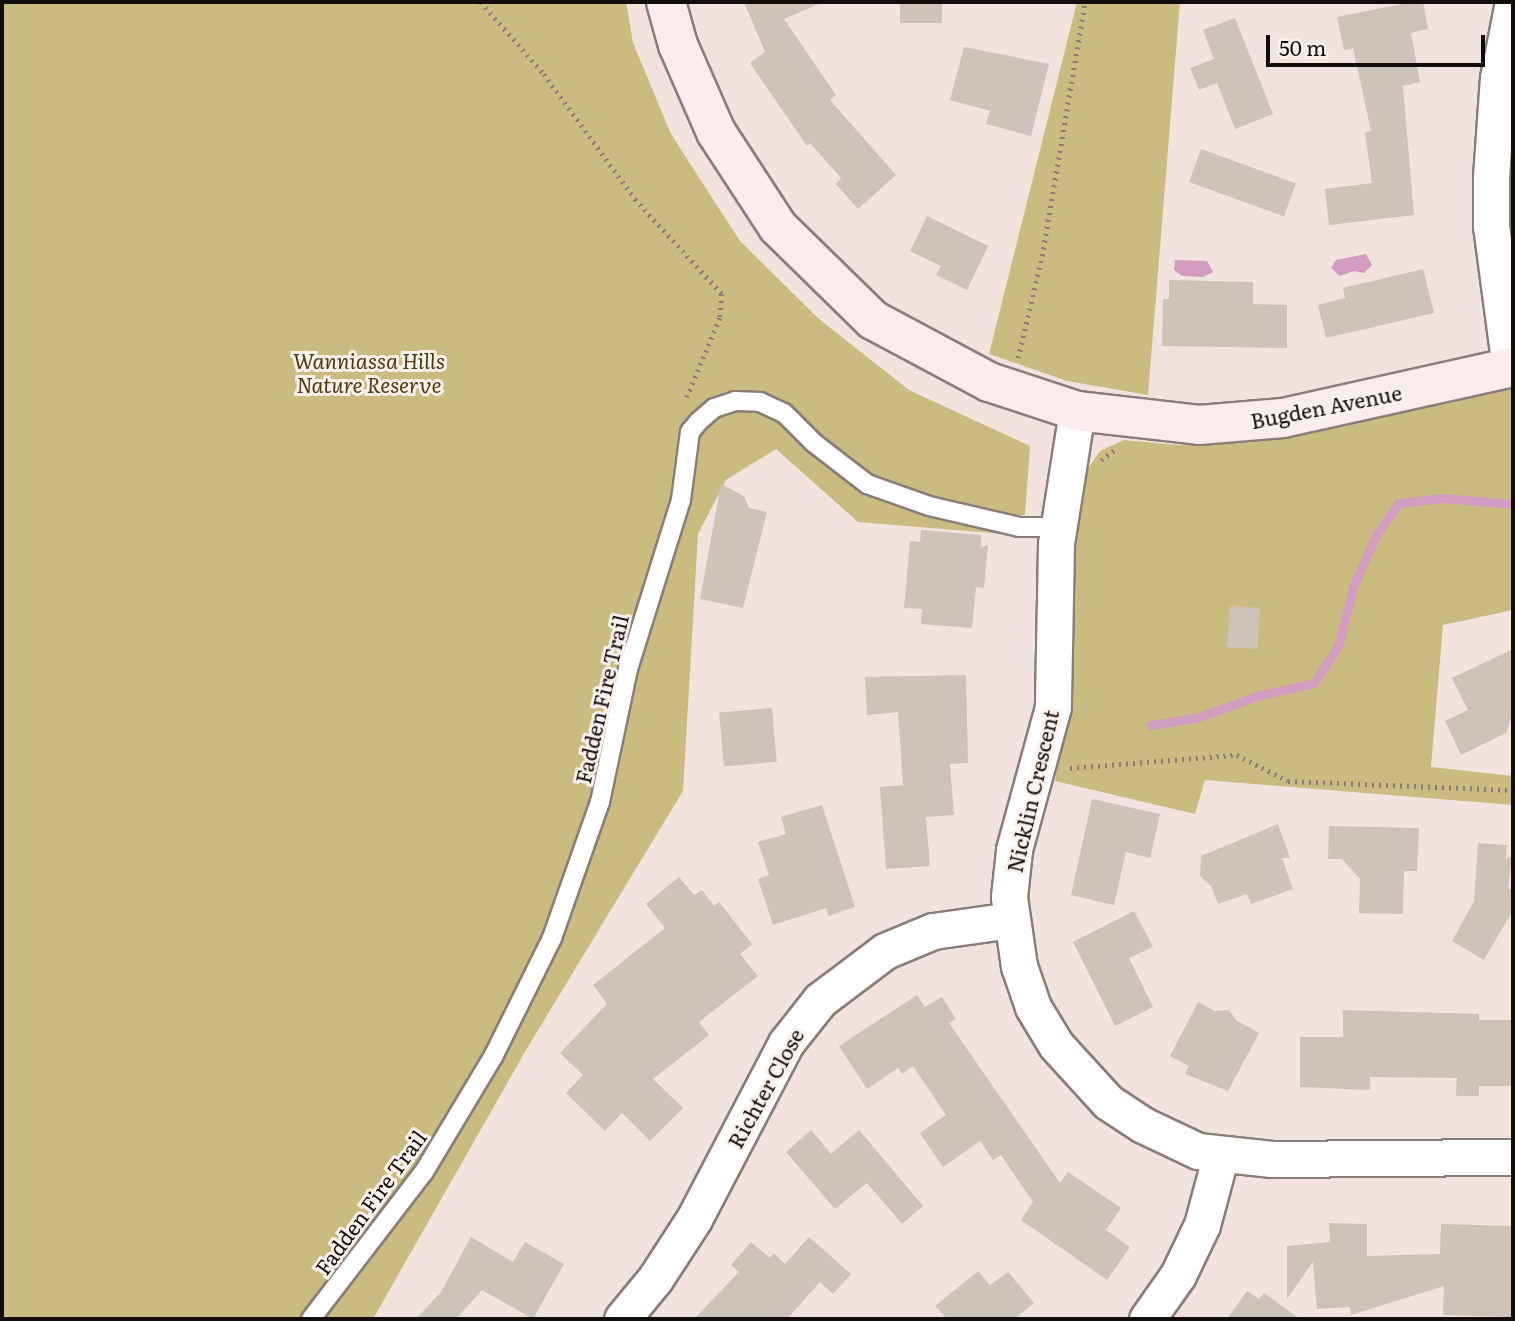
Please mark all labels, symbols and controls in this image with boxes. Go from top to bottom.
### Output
scale bar [1270,21,1489,65]
text: 50 m [1279,31,1326,62]
park label: Wanniassa Hills Nature Reserve [293,347,445,397]
street label: Bugden Avenue [1248,379,1404,433]
street label: Fadden Fire Trail [569,612,633,786]
street label: Nicklin Crescent [1001,707,1063,875]
street label: Richter Close [722,1024,808,1152]
street label: Fadden Fire Trail [309,1125,431,1279]

